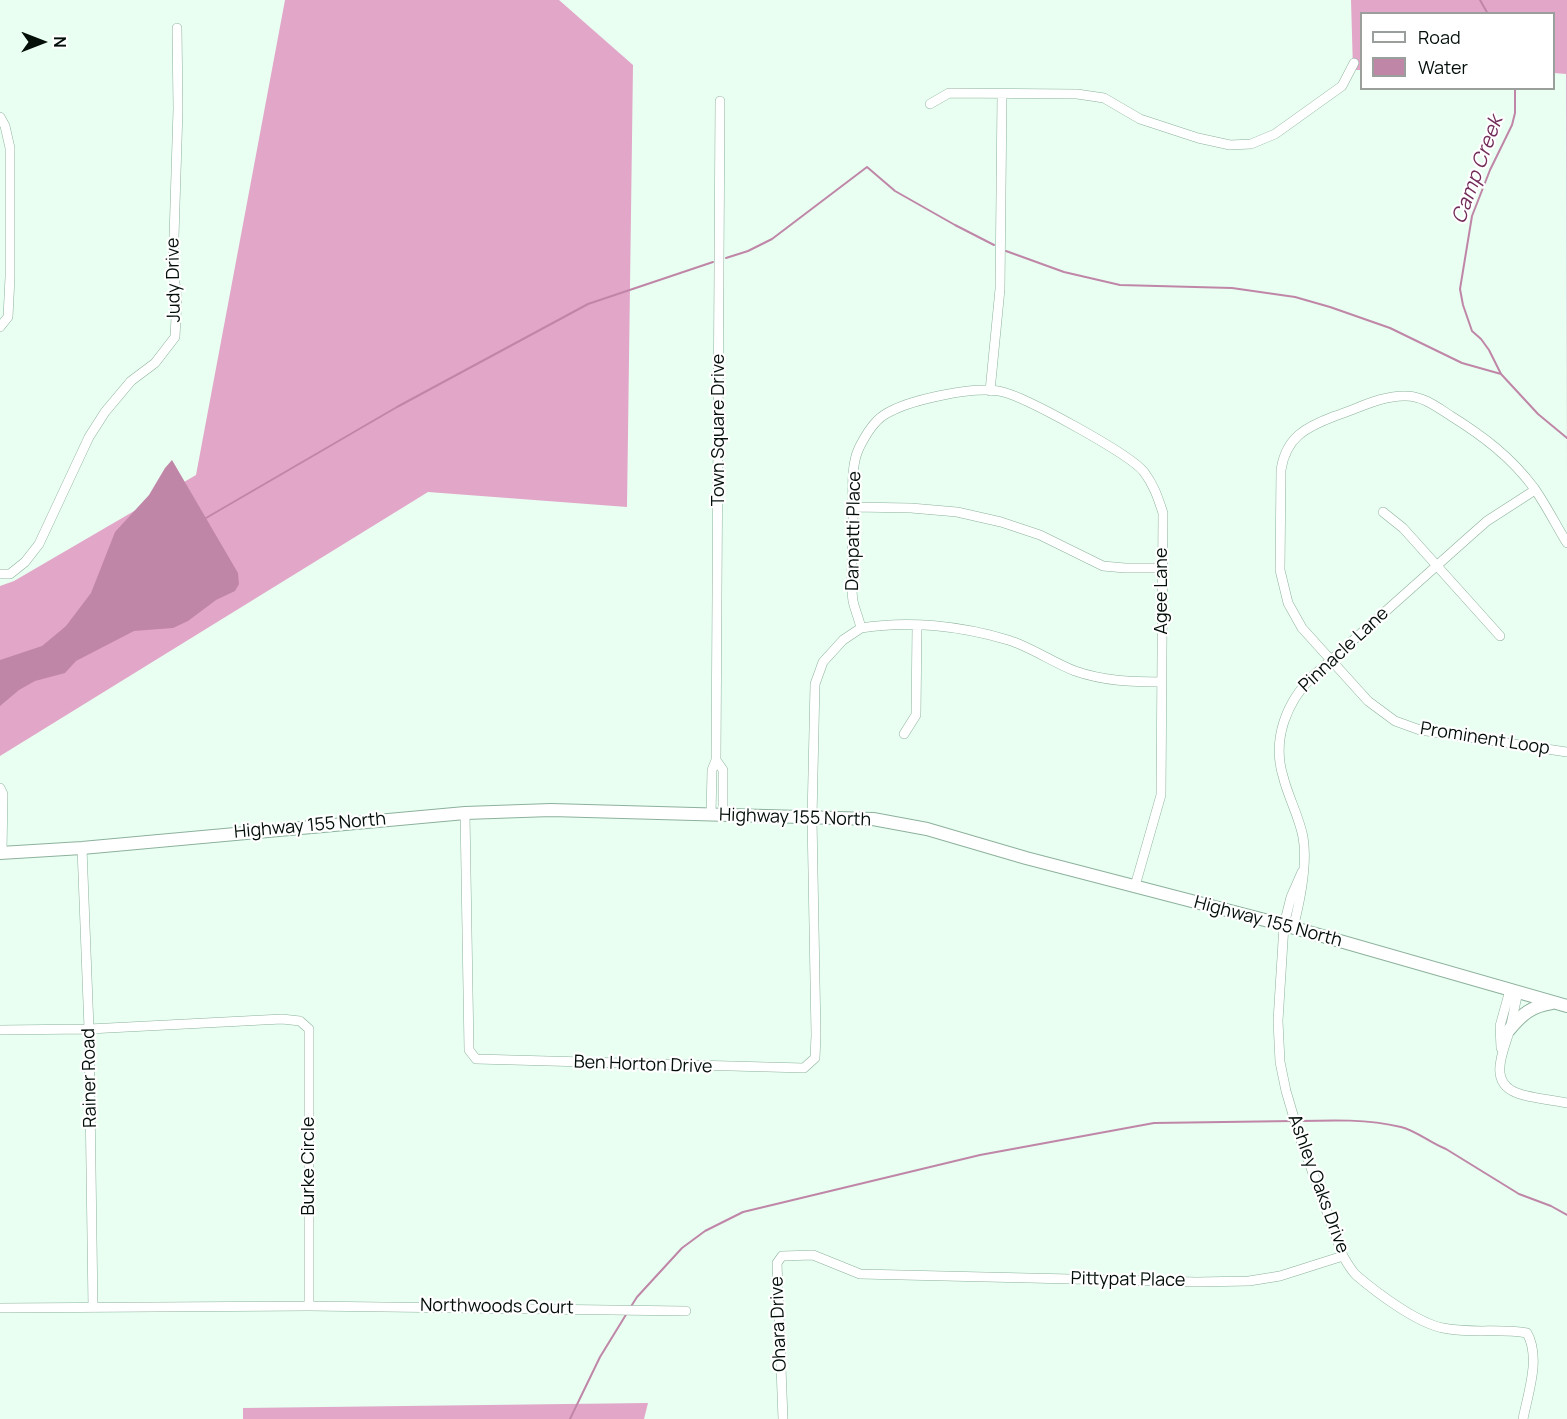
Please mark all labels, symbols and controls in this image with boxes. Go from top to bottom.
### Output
north arrow [12,12,72,72]
legend [1360,12,1555,90]
text: Road [1418,25,1461,49]
text: N [49,36,71,48]
text: Water [1418,55,1468,79]
water label: Camp Creek [1447,113,1509,227]
street label: Judy Drive [162,237,186,323]
street label: Town Square Drive [708,354,730,506]
street label: Danpatti Place [842,471,866,591]
street label: Agee Lane [1151,547,1173,635]
street label: Pinnacle Lane [1295,603,1393,697]
street label: Prominent Loop [1419,718,1551,760]
street label: Highway 155 North [718,805,872,831]
street label: Highway 155 North [233,809,387,843]
street label: Highway 155 North [1192,892,1344,952]
street label: Rainer Road [78,1028,102,1128]
street label: Ben Horton Drive [573,1052,713,1078]
street label: Ashley Oaks Drive [1283,1112,1353,1256]
street label: Burke Circle [298,1117,320,1215]
street label: Pittypat Place [1070,1268,1186,1292]
street label: Ohara Drive [767,1276,791,1372]
street label: Northwoods Court [420,1295,574,1319]

